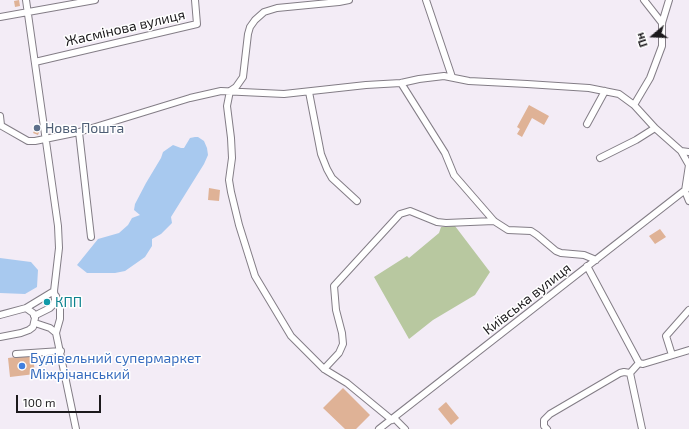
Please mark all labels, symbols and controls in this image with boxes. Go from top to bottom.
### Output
street label: Жасмінова вулиця [63,6,187,50]
north arrow [633,16,673,56]
text: Пн [633,31,650,49]
place label: Нова Пошта [45,120,124,136]
marker: Нова Пошта [32,123,42,133]
street label: Київська вулиця [480,259,574,339]
place label: КПП [55,294,82,310]
marker: КПП [42,297,52,307]
place label: Будівельний супермаркет Міжрічанський [30,350,201,382]
marker: Будівельний супермаркет Міжрічанський [17,361,27,371]
scale bar [18,387,103,413]
text: 100 m [23,395,55,409]

